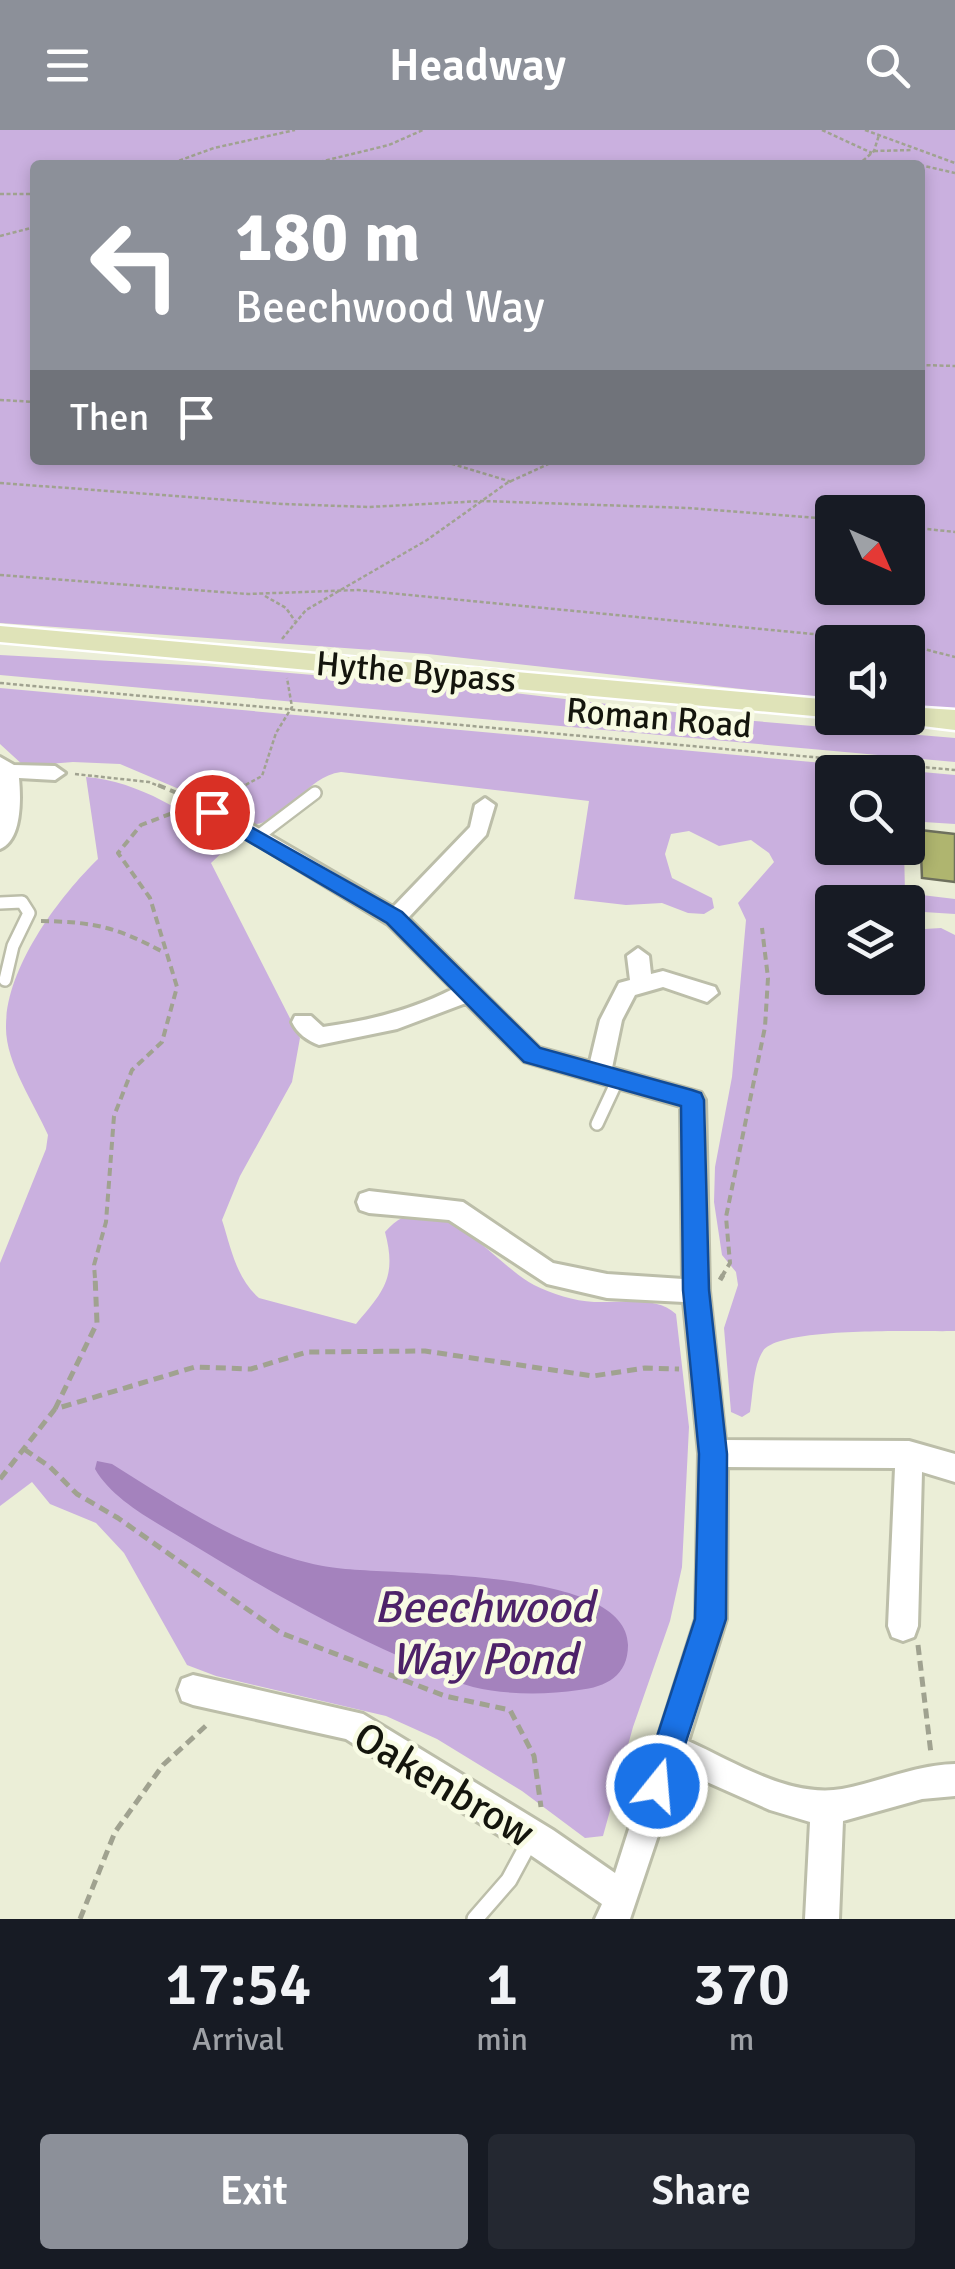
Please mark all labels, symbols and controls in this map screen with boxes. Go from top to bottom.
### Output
icon: menu [40,38,95,93]
text: Headway [389,38,566,93]
icon: search [860,38,915,93]
text: 180 m [235,194,420,280]
icon: left [70,200,200,330]
text: Beechwood Way [235,280,545,335]
icon: arrive [169,390,224,445]
text: Then [70,394,149,441]
north arrow [815,495,925,605]
map controls [815,495,925,995]
button: sound [815,625,925,735]
street label: Hythe Bypass [314,642,518,702]
street label: Roman Road [564,688,754,748]
button: search [815,755,925,865]
pin [170,770,255,855]
icon: arrive [185,785,240,840]
button: layers [815,885,925,995]
water label: Beechwood Way Pond [374,1580,599,1687]
street label: Oakenbrow [345,1711,543,1859]
position arrow [605,1734,709,1838]
text: 17:54 [165,1948,311,2022]
text: 1 [486,1948,518,2022]
text: 370 [693,1948,790,2022]
text: Arrival [192,2020,284,2059]
text: min [476,2020,528,2059]
text: m [729,2020,754,2059]
button: Exit [40,2134,468,2249]
button: Share [488,2134,915,2249]

